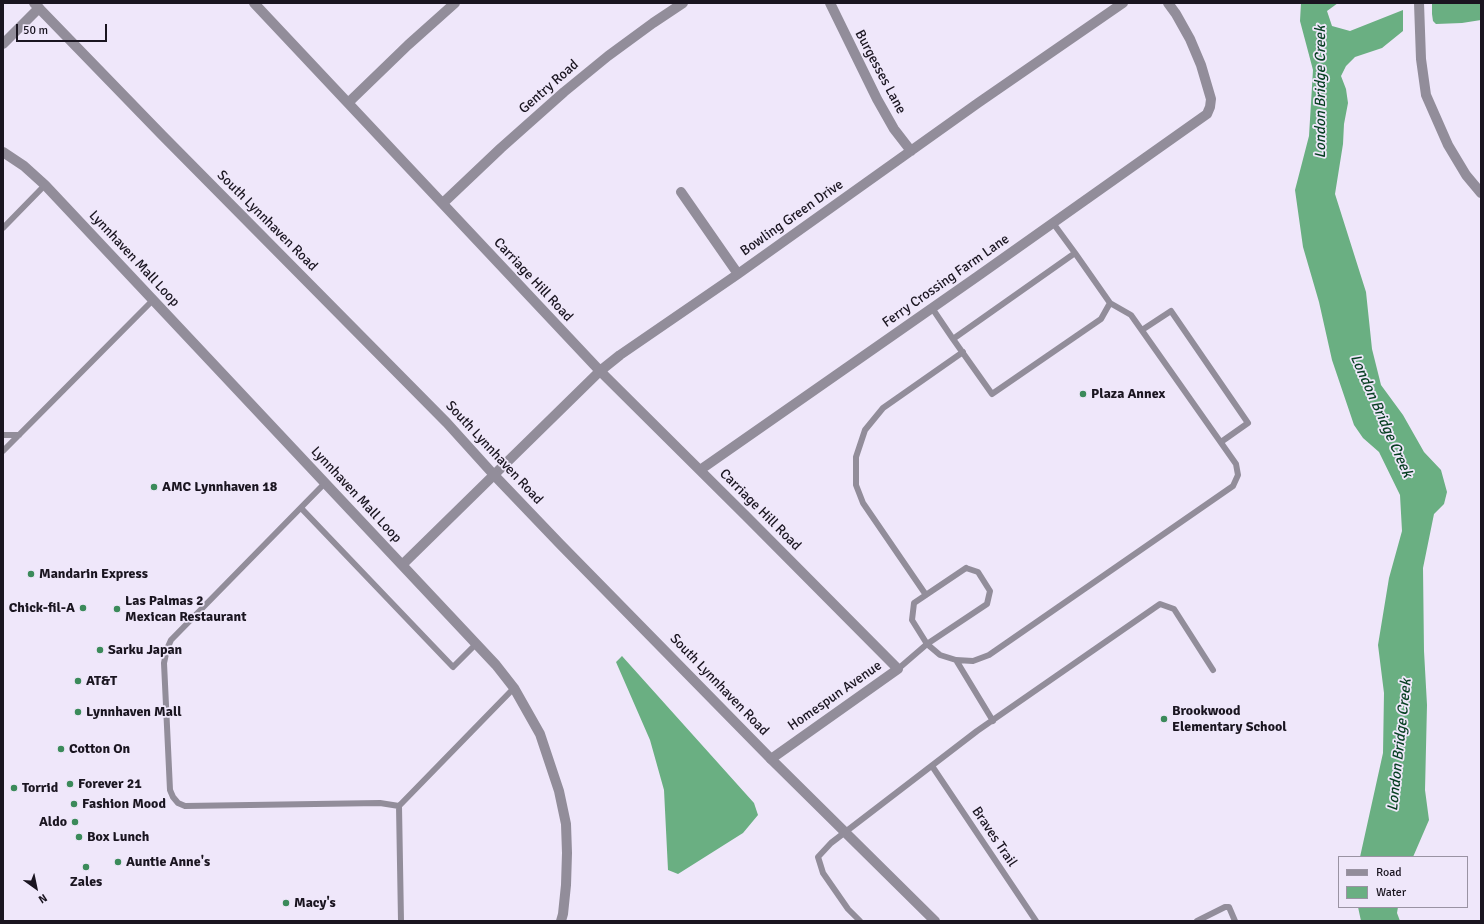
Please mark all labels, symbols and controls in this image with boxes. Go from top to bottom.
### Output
scale bar [18,16,109,42]
text: 50 m [23,23,48,38]
water label: London Bridge Creek [1312,26,1330,158]
street label: Burgesses Lane [851,27,909,117]
street label: Gentry Road [516,57,582,117]
street label: South Lynnhaven Road [213,167,321,275]
street label: Bowling Green Drive [737,176,847,260]
street label: Lynnhaven Mall Loop [85,207,183,311]
street label: Ferry Crossing Farm Lane [879,231,1013,331]
street label: Carriage Hill Road [490,235,576,325]
water label: London Bridge Creek [1346,352,1416,480]
place label: Plaza Annex [1091,386,1165,402]
marker: Plaza Annex [1078,389,1088,399]
street label: South Lynnhaven Road [442,398,546,508]
street label: Lynnhaven Mall Loop [307,443,405,547]
street label: Carriage Hill Road [716,466,804,554]
place label: AMC Lynnhaven 18 [162,479,277,495]
marker: AMC Lynnhaven 18 [149,482,159,492]
place label: Mandarin Express [39,566,148,582]
marker: Mandarin Express [26,569,36,579]
place label: Las Palmas 2 Mexican Restaurant [125,593,246,626]
place label: Chick-fil-A [9,600,75,616]
marker: Chick-fil-A [78,603,88,613]
marker: Las Palmas 2 Mexican Restaurant [112,604,122,614]
street label: South Lynnhaven Road [666,631,772,739]
place label: Sarku Japan [108,642,182,658]
marker: Sarku Japan [95,645,105,655]
street label: Homespun Avenue [785,657,885,735]
place label: AT&T [86,673,117,689]
marker: AT&T [73,676,83,686]
water label: London Bridge Creek [1384,678,1416,812]
place label: Brookwood Elementary School [1172,703,1287,736]
place label: Lynnhaven Mall [86,704,182,720]
marker: Lynnhaven Mall [73,707,83,717]
marker: Brookwood Elementary School [1159,714,1169,724]
place label: Cotton On [69,741,130,757]
marker: Cotton On [56,744,66,754]
place label: Forever 21 [78,776,142,792]
marker: Forever 21 [65,779,75,789]
place label: Torrid [22,780,58,796]
marker: Torrid [9,783,19,793]
place label: Fashion Mood [82,796,166,812]
marker: Fashion Mood [69,799,79,809]
street label: Braves Trail [968,804,1020,870]
place label: Aldo [39,814,67,830]
marker: Aldo [70,817,80,827]
place label: Box Lunch [87,829,149,845]
marker: Box Lunch [74,832,84,842]
place label: Auntie Anne's [126,854,210,870]
legend [1338,856,1468,908]
marker: Auntie Anne's [113,857,123,867]
marker: Zales [81,862,91,872]
text: Road [1376,865,1402,880]
north arrow [16,868,56,908]
place label: Zales [70,874,102,890]
text: Water [1376,885,1406,900]
text: N [36,891,50,906]
place label: Macy's [294,895,336,911]
marker: Macy's [281,898,291,908]

